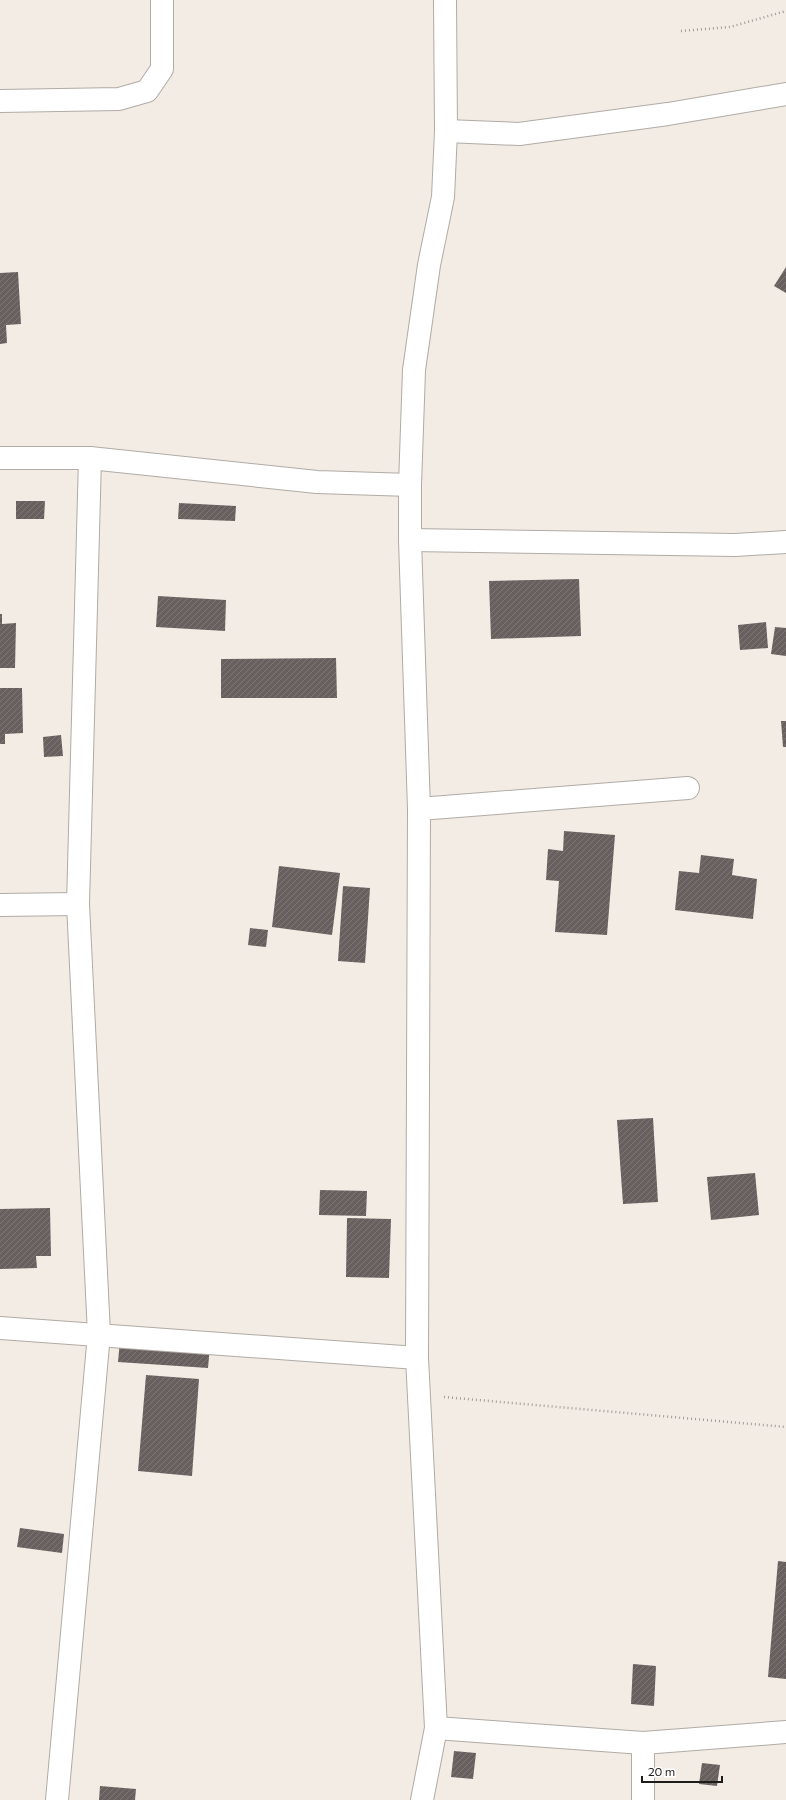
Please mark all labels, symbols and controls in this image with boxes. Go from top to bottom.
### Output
scale bar [642,1758,722,1784]
text: 20 m [648,1764,675,1778]

